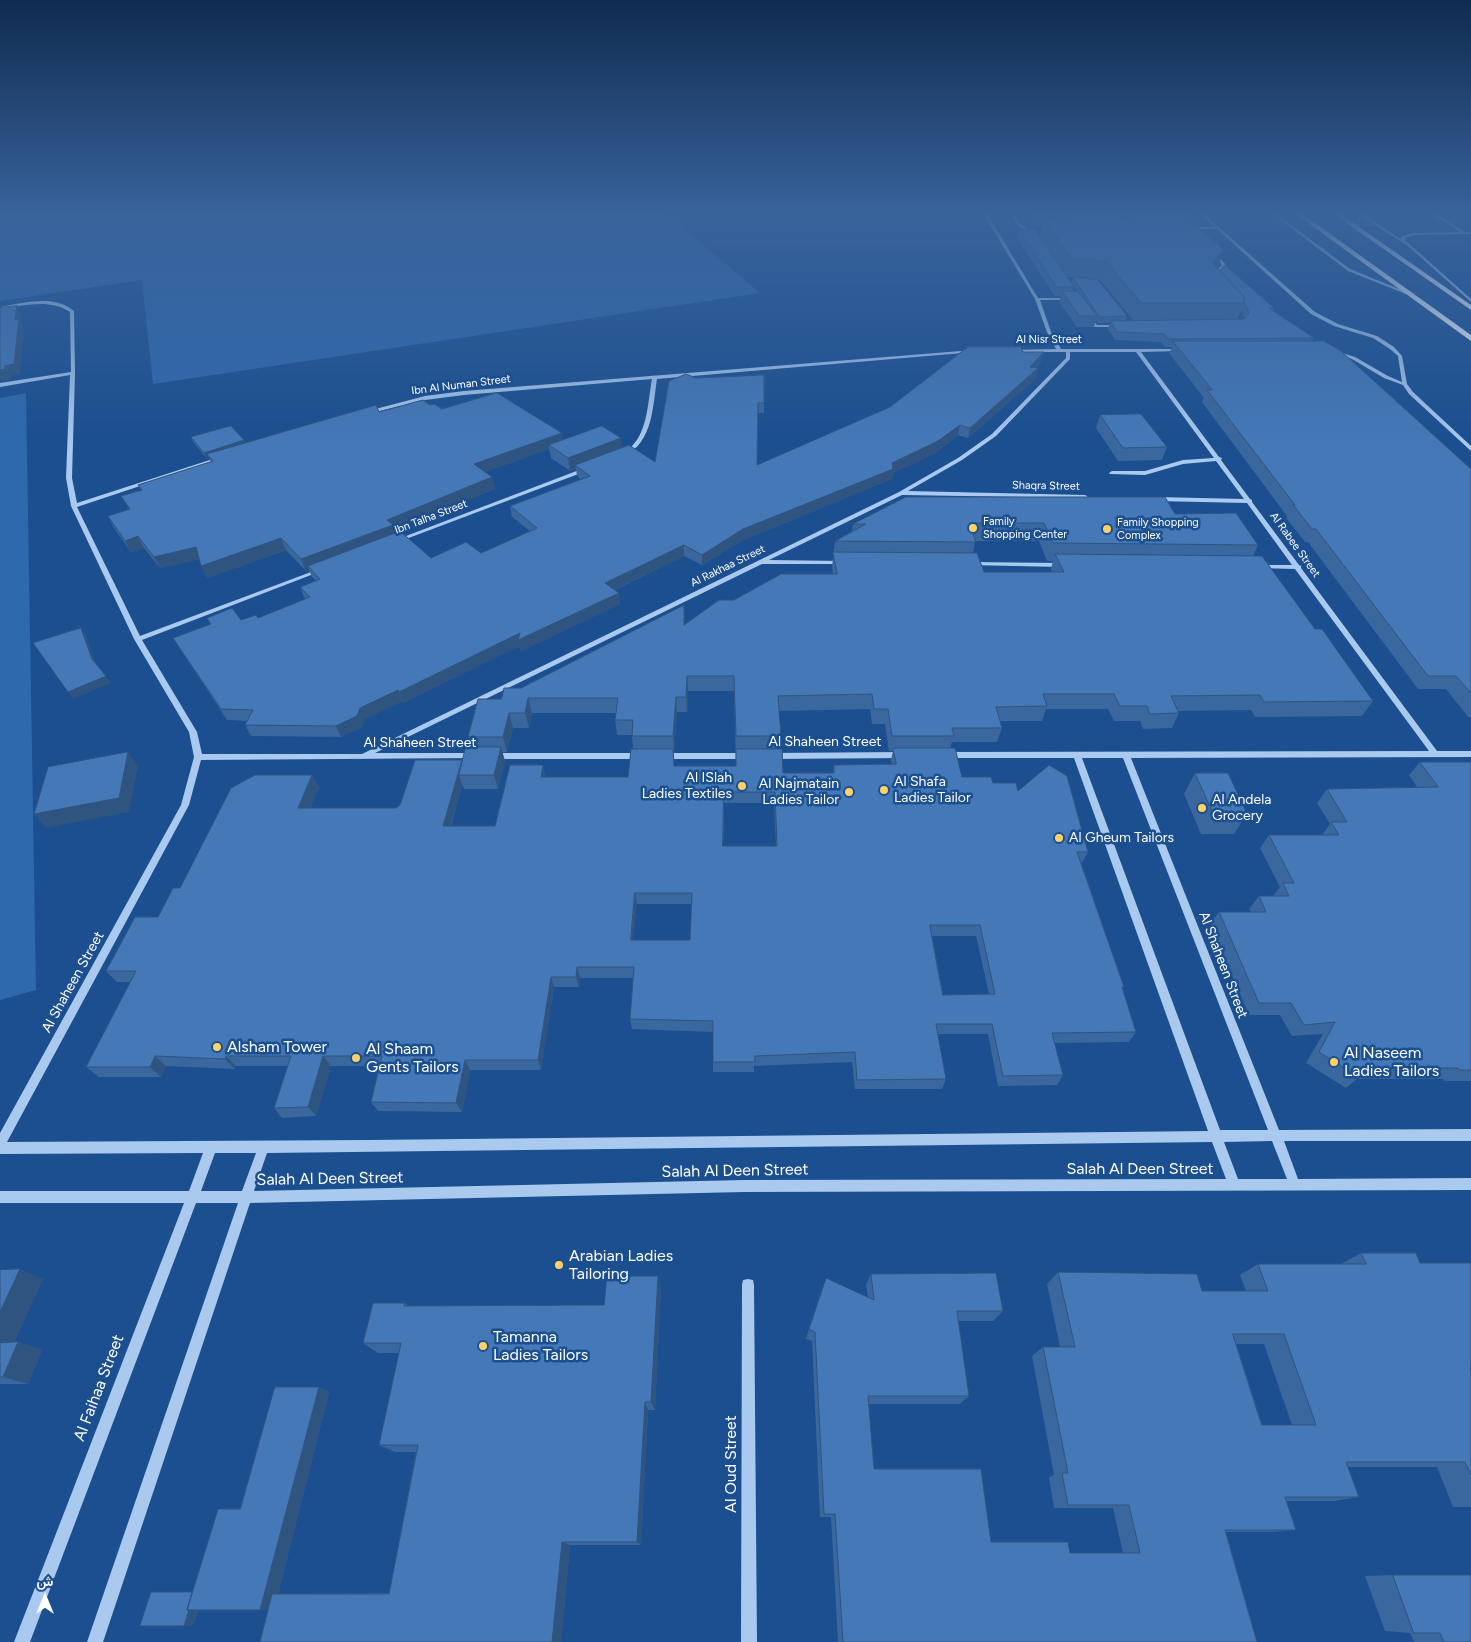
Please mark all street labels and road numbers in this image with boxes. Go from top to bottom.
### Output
street label: Al Nisr Street [1016,333,1082,347]
street label: Ibn Al Numan Street [410,372,512,398]
street label: Shaqra Street [1012,479,1080,493]
street label: Ibn Talha Street [393,497,469,537]
street label: Al Rabee Street [1267,510,1323,580]
street label: Al Rakhaa Street [689,542,767,590]
street label: Al Shaheen Street [768,734,882,750]
street label: Al Shaheen Street [363,735,477,751]
street label: Al Shaheen Street [1195,909,1251,1021]
street label: Al Shaheen Street [38,928,108,1036]
street label: Salah Al Deen Street [1066,1159,1214,1179]
street label: Salah Al Deen Street [661,1160,809,1182]
street label: Salah Al Deen Street [256,1168,404,1190]
street label: Al Faihaa Street [70,1332,128,1444]
street label: Al Oud Street [721,1415,741,1513]

